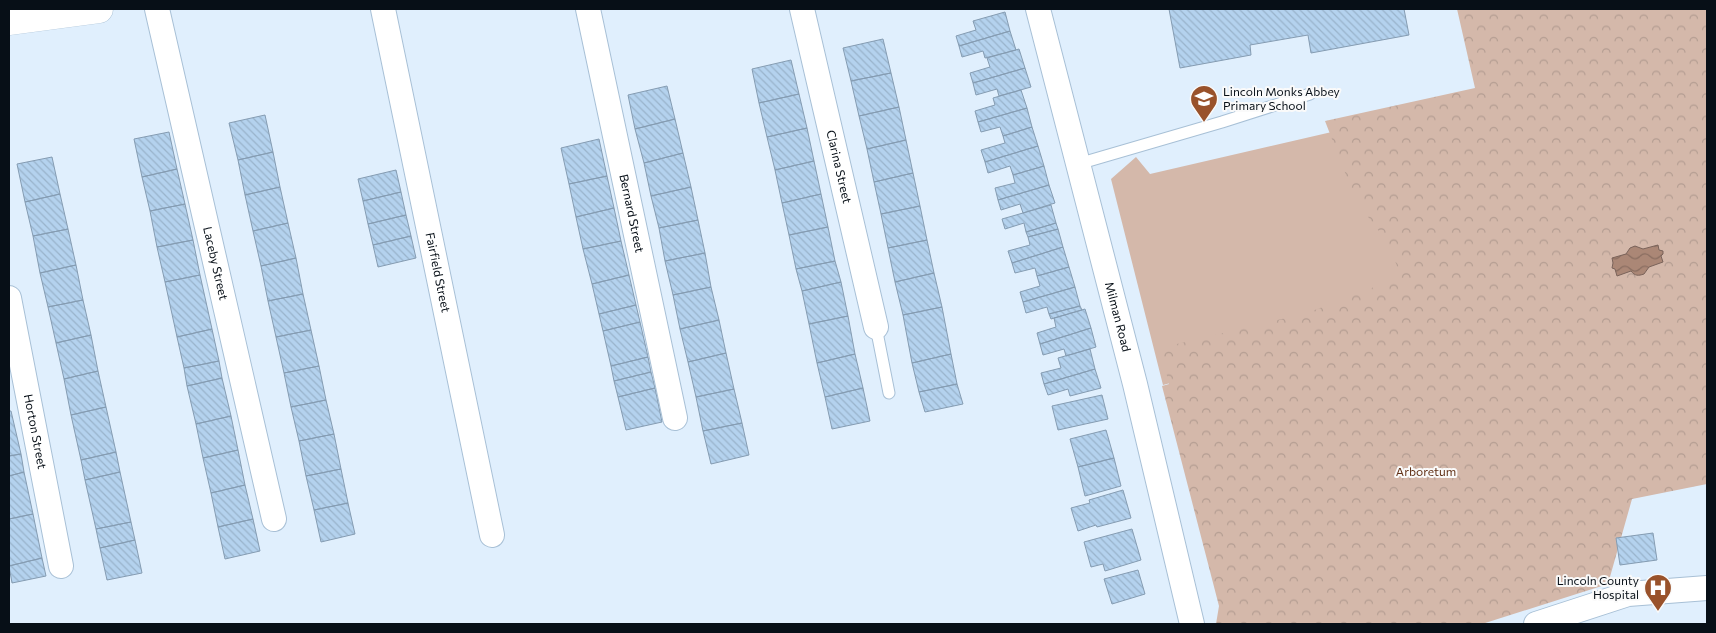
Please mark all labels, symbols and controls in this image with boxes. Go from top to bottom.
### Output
school or university icon: Lincoln Monks Abbey Primary School [1189,84,1219,123]
place label: Lincoln Monks Abbey Primary School [1223,84,1340,112]
street label: Clarina Street [824,128,855,205]
street label: Bernard Street [617,173,648,254]
street label: Laceby Street [201,225,232,301]
street label: Fairfield Street [423,231,454,313]
street label: Milman Road [1103,280,1134,353]
street label: Horton Street [22,393,50,470]
park label: Arboretum [1396,464,1456,478]
place label: Lincoln County Hospital [1557,573,1639,601]
hospital icon: Lincoln County Hospital [1643,573,1673,612]

